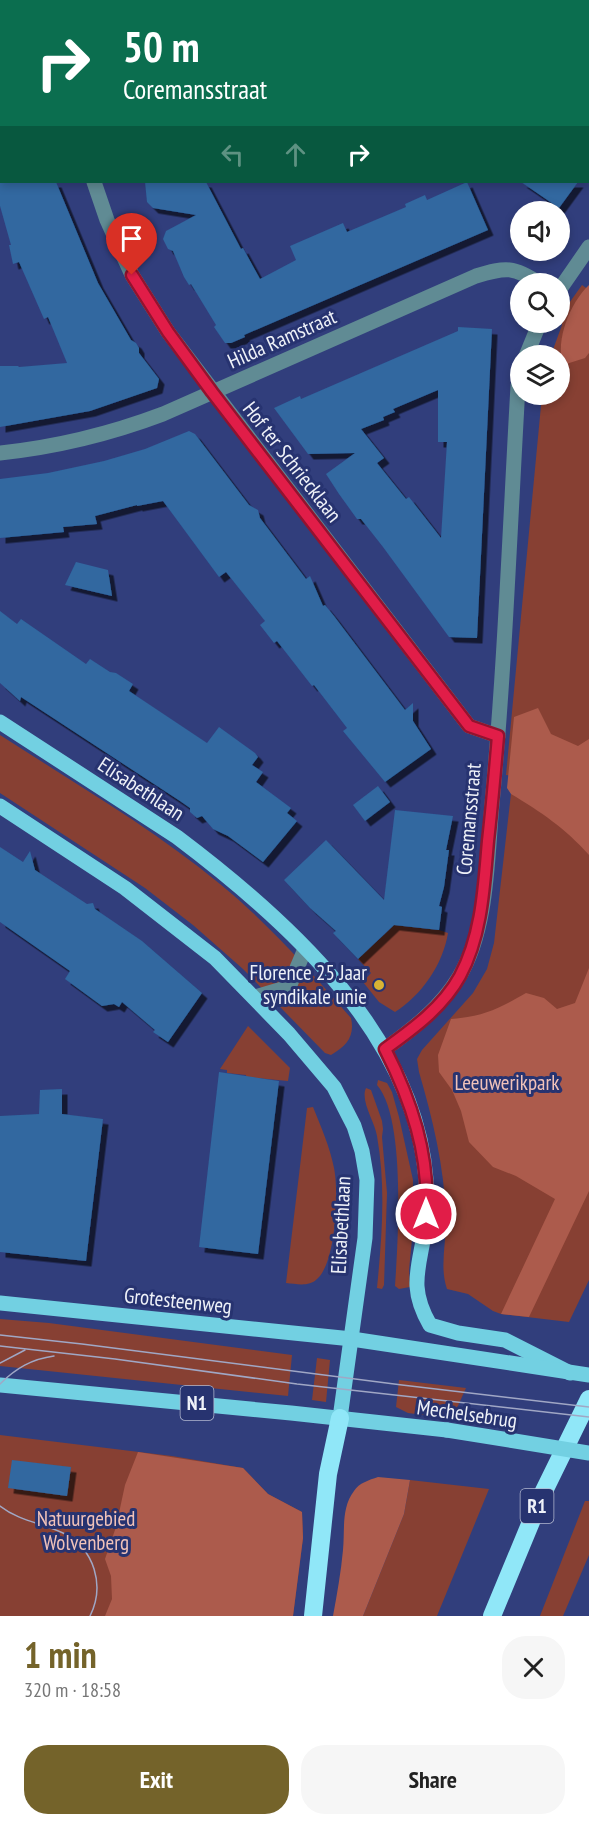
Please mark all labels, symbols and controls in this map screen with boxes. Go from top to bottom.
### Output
text: 50 m [123,19,200,74]
icon: right [24,24,102,102]
text: Coremansstraat [123,72,267,106]
icon: left [216,138,249,171]
icon: ahead [279,138,312,171]
icon: right [342,138,375,171]
map controls [510,201,570,405]
button: sound [510,201,570,261]
pin [106,213,157,275]
icon: arrive [115,222,148,255]
button: search [510,273,570,333]
street label: Hilda Ramstraat [223,303,340,374]
button: layers [510,345,570,405]
street label: Hof ter Schriecklaan [237,396,348,527]
street label: Elisabethlaan [93,751,190,827]
street label: Coremansstraat [450,762,487,876]
place label: Florence 25 Jaar syndikale unie [250,959,367,1010]
marker: Florence 25 Jaar syndikale unie [372,978,386,992]
park label: Leeuwerikpark [455,1069,559,1096]
street label: Elisabethlaan [324,1175,357,1274]
position arrow [394,1182,458,1246]
street label: Grotesteenweg [123,1281,233,1320]
road number: N1 [180,1386,214,1420]
street label: Mechelsebrug [415,1393,519,1434]
road number: R1 [520,1489,554,1523]
park label: Natuurgebied Wolvenberg [37,1505,135,1556]
text: 1 min [24,1631,97,1678]
button: close [502,1636,565,1699]
text: 320 m · 18:58 [24,1677,121,1703]
button: Exit [24,1745,289,1814]
button: Share [301,1745,565,1814]

